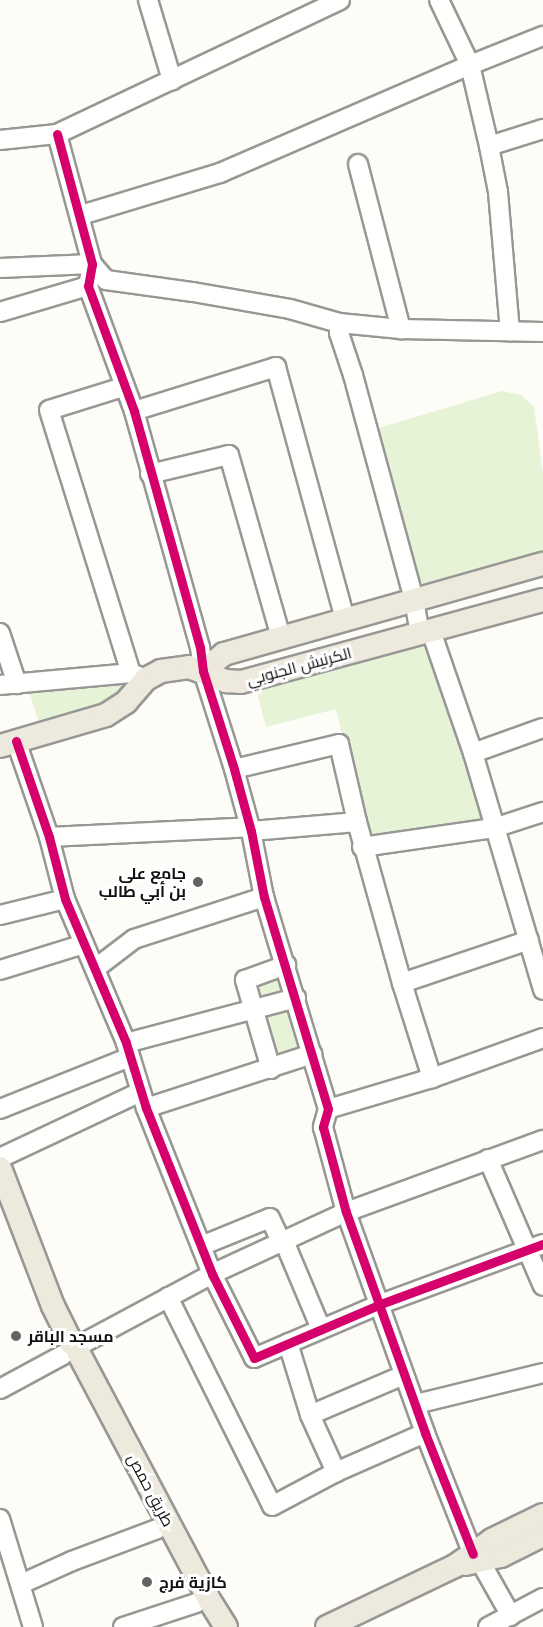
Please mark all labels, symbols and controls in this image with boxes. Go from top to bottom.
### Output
street label: الكرنيش الجنوبي [244,643,354,689]
place label: جامع علي بن أبي طالب [99,863,186,901]
marker: جامع علي بن أبي طالب [191,875,205,889]
place label: مسجد الباقر [28,1326,114,1346]
marker: مسجد الباقر [9,1329,23,1343]
street label: طريق حمص [124,1450,178,1530]
place label: كازية فرج [159,1572,227,1592]
marker: كازية فرج [140,1575,154,1589]

